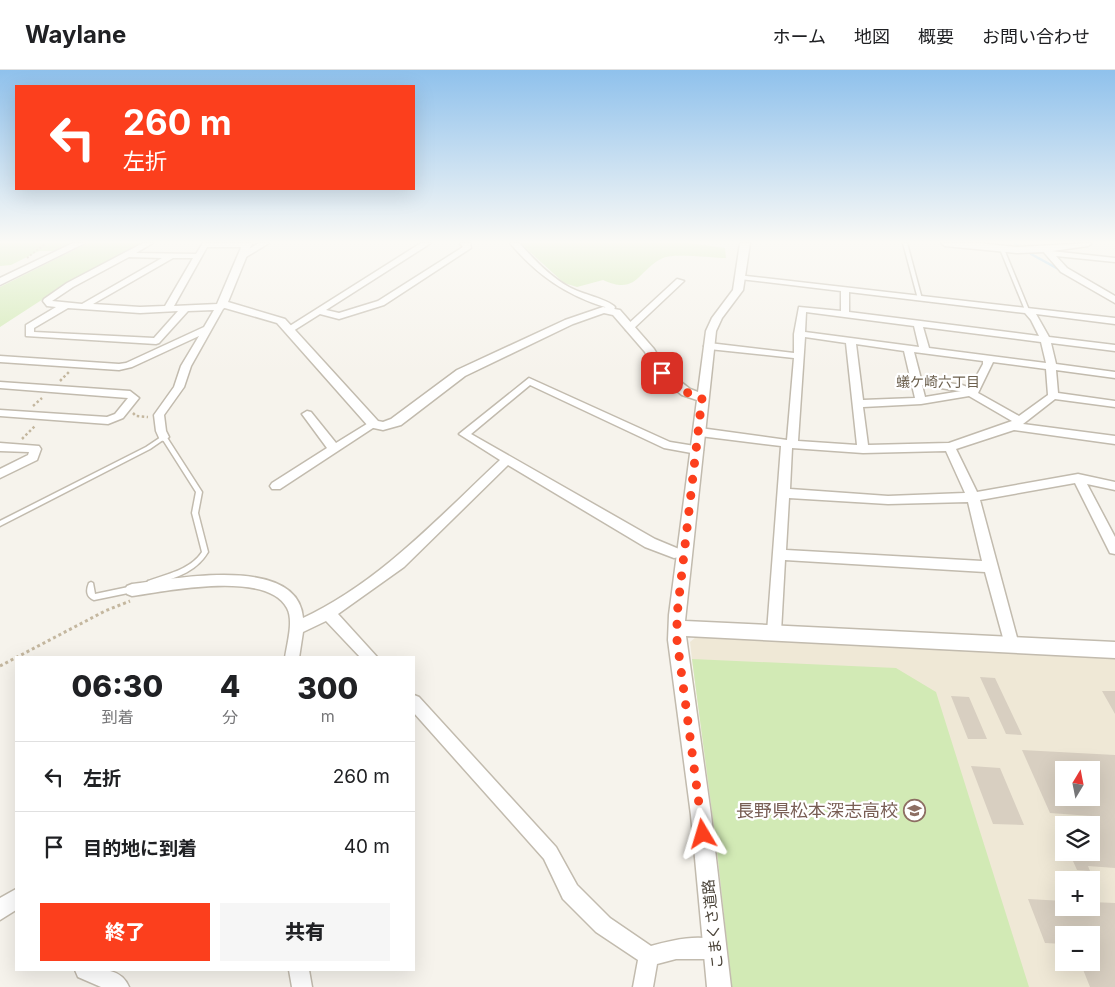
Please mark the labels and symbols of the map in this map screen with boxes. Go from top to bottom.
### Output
pin [641,352,683,394]
district label: 蟻ケ崎六丁目 [896,373,980,390]
north arrow [1055,761,1100,806]
school or university icon: 長野県松本深志高校 [902,799,926,823]
place label: 長野県松本深志高校 [736,800,898,821]
position arrow [676,807,728,859]
street label: こまくさ道路 [698,878,727,970]

